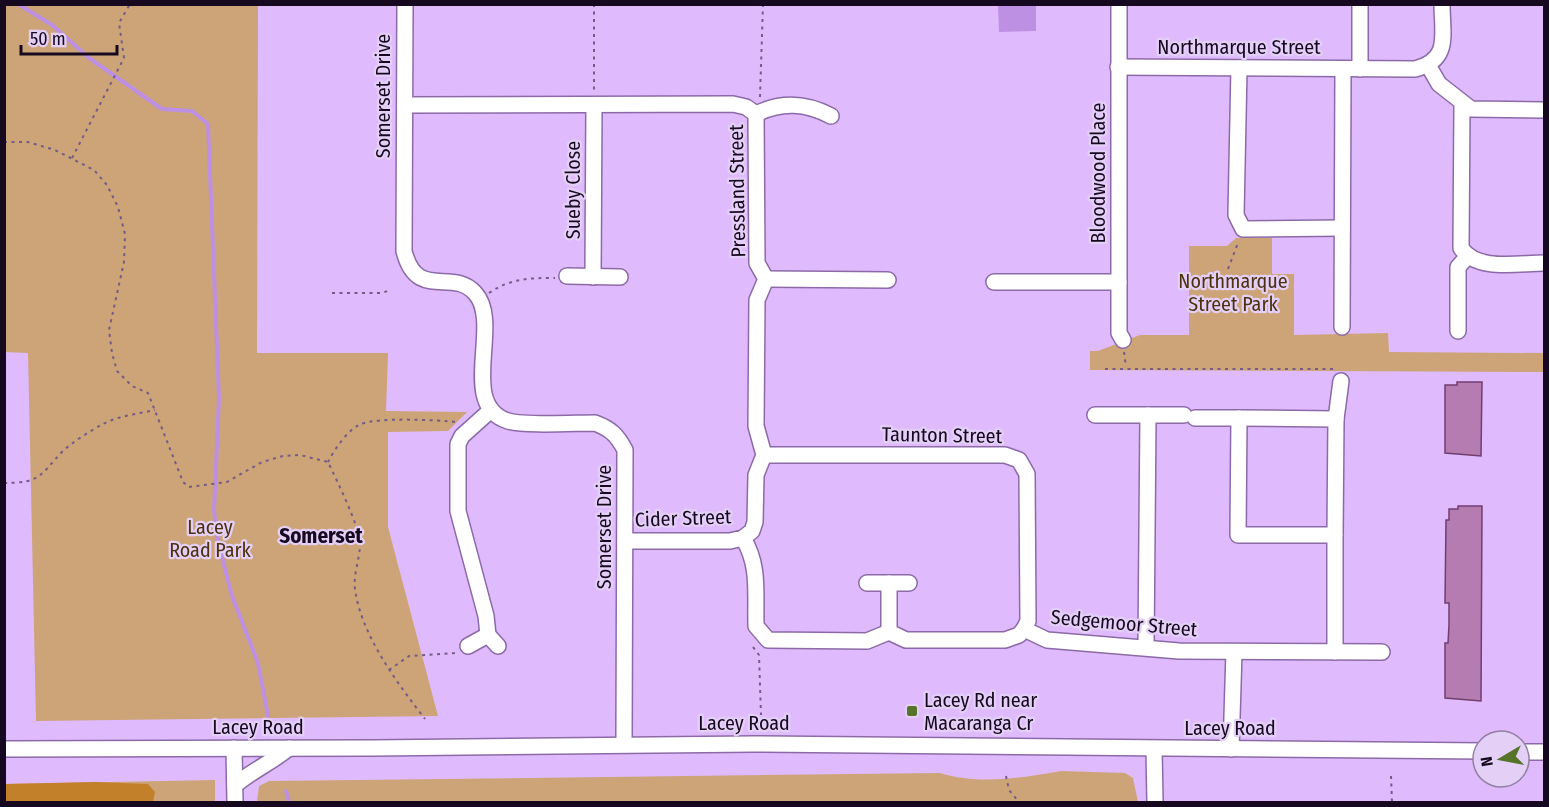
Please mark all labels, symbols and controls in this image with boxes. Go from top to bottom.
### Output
scale bar [21,18,117,56]
text: 50 m [30,28,66,50]
street label: Somerset Drive [371,34,395,158]
street label: Northmarque Street [1157,35,1321,59]
street label: Bloodwood Place [1086,103,1110,243]
street label: Pressland Street [724,124,750,258]
street label: Sueby Close [561,141,585,239]
park label: Northmarque Street Park [1178,269,1288,316]
street label: Taunton Street [882,422,1003,448]
street label: Somerset Drive [592,465,616,589]
street label: Cider Street [634,504,732,532]
park label: Lacey Road Park [169,515,252,562]
district label: Somerset [279,523,363,549]
street label: Sedgemoor Street [1050,605,1199,641]
place label: Lacey Rd near Macaranga Cr [924,688,1037,735]
marker: Lacey Rd near Macaranga Cr [905,704,919,718]
street label: Lacey Road [698,711,790,735]
street label: Lacey Road [212,715,304,739]
street label: Lacey Road [1184,716,1276,740]
north arrow [1471,729,1531,789]
text: N [1477,755,1497,768]

